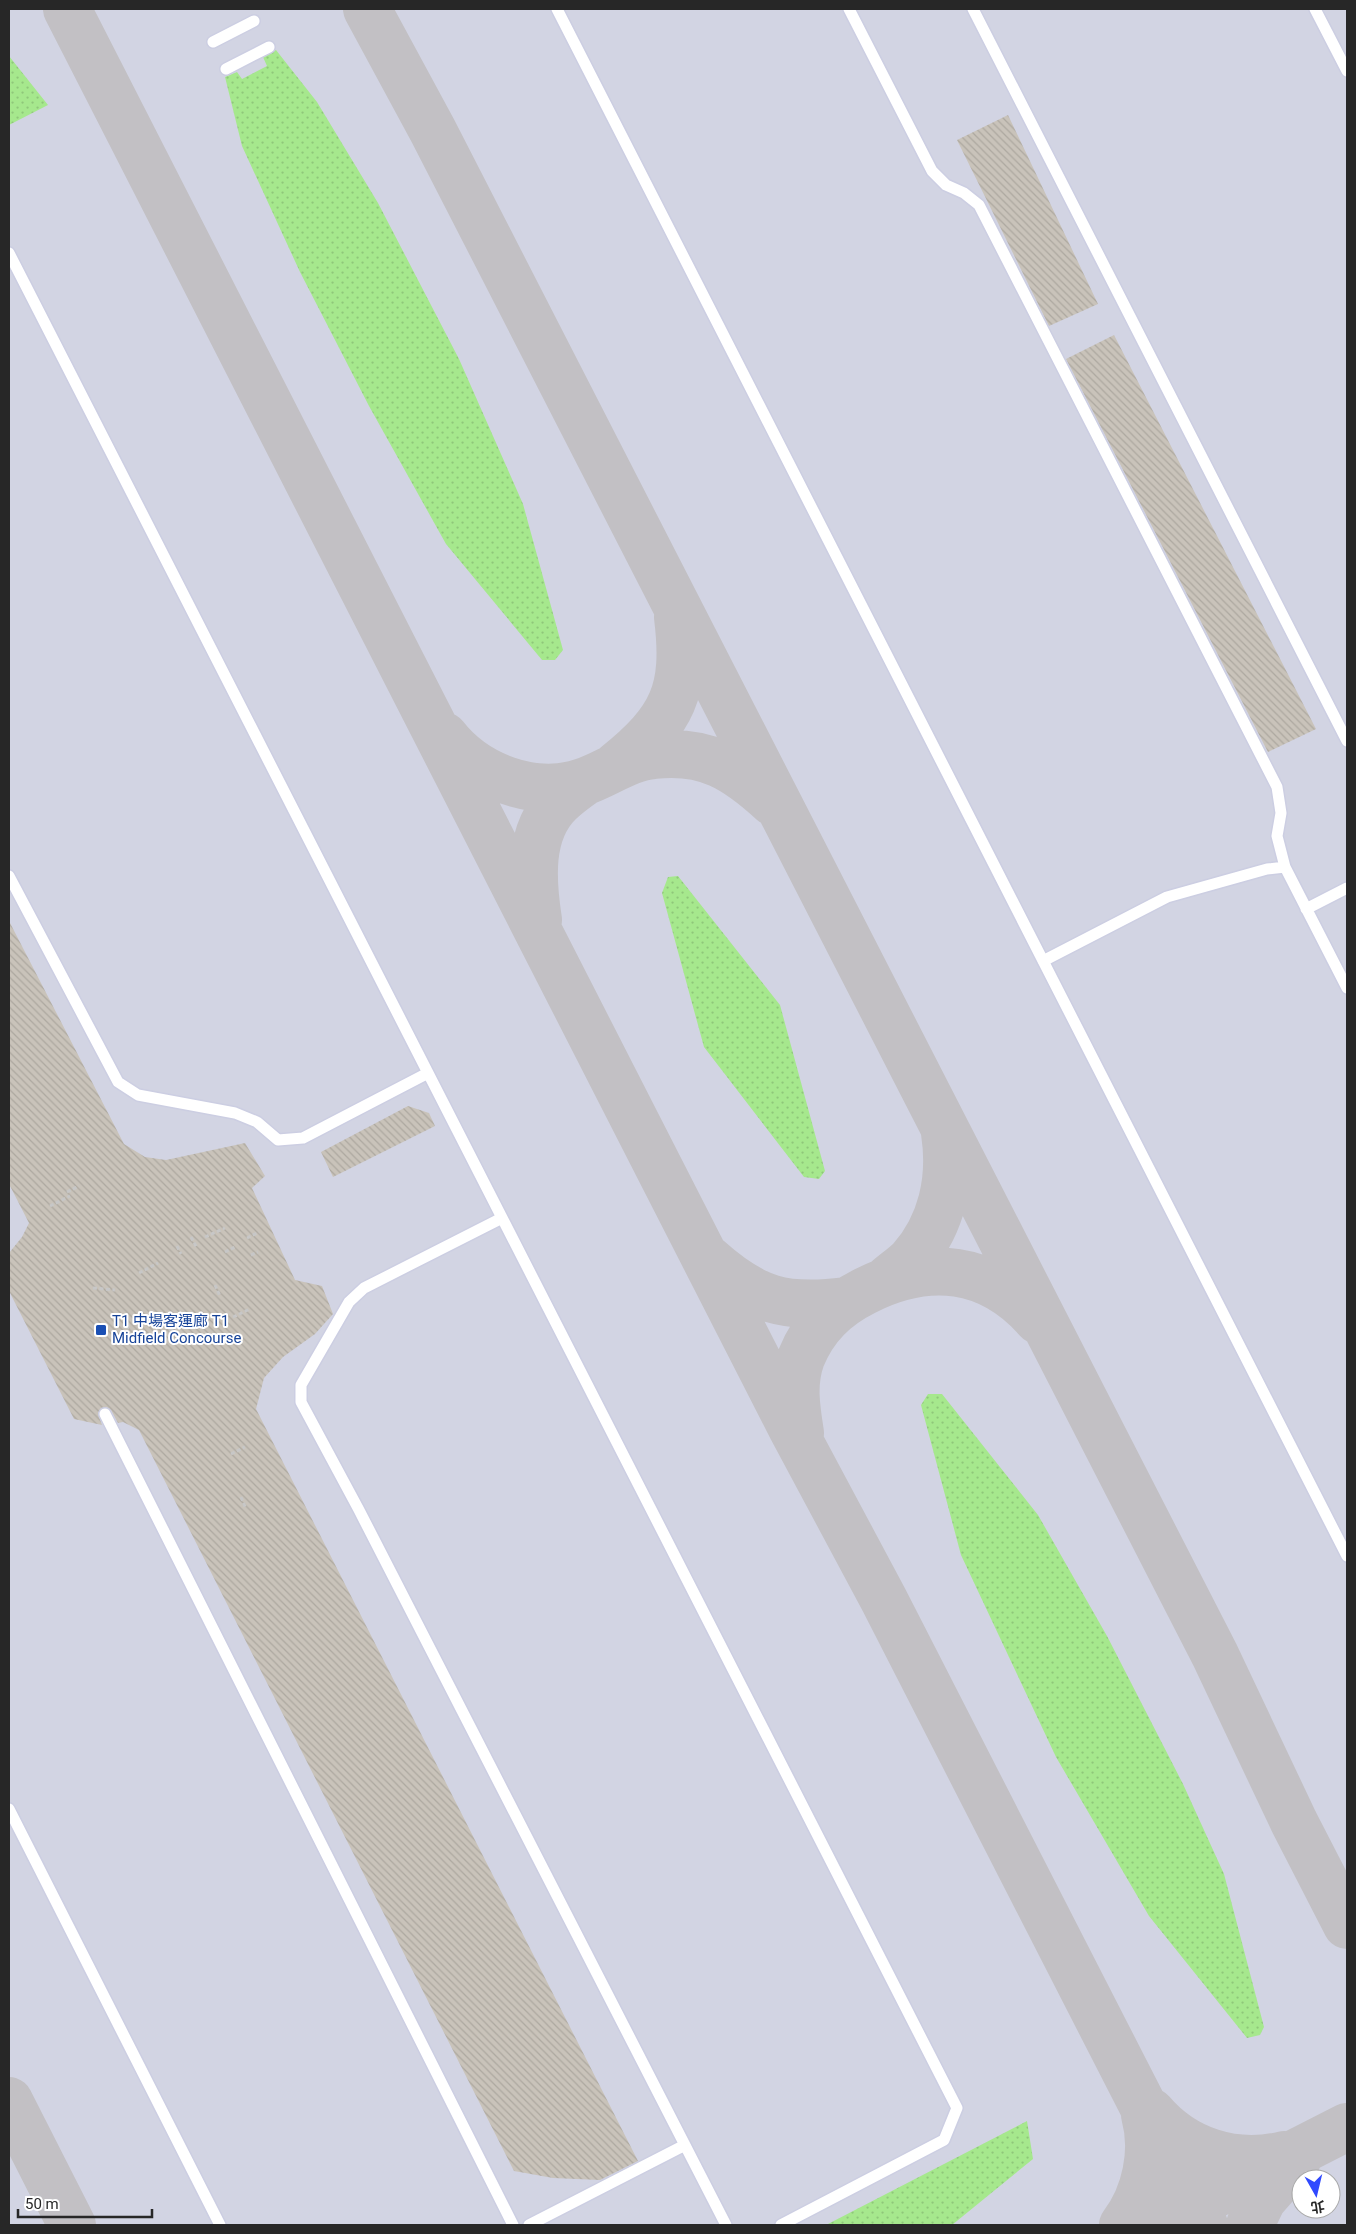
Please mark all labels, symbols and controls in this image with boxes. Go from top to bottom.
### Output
place label: T1 中場客運廊 T1 Midfield Concourse [112,1312,241,1347]
marker: T1 中場客運廊 T1 Midfield Concourse [94,1323,108,1337]
north arrow [1291,2169,1341,2219]
scale bar [18,2186,151,2218]
text: 50 m [25,2195,59,2213]
text: 北 [1310,2198,1326,2216]

